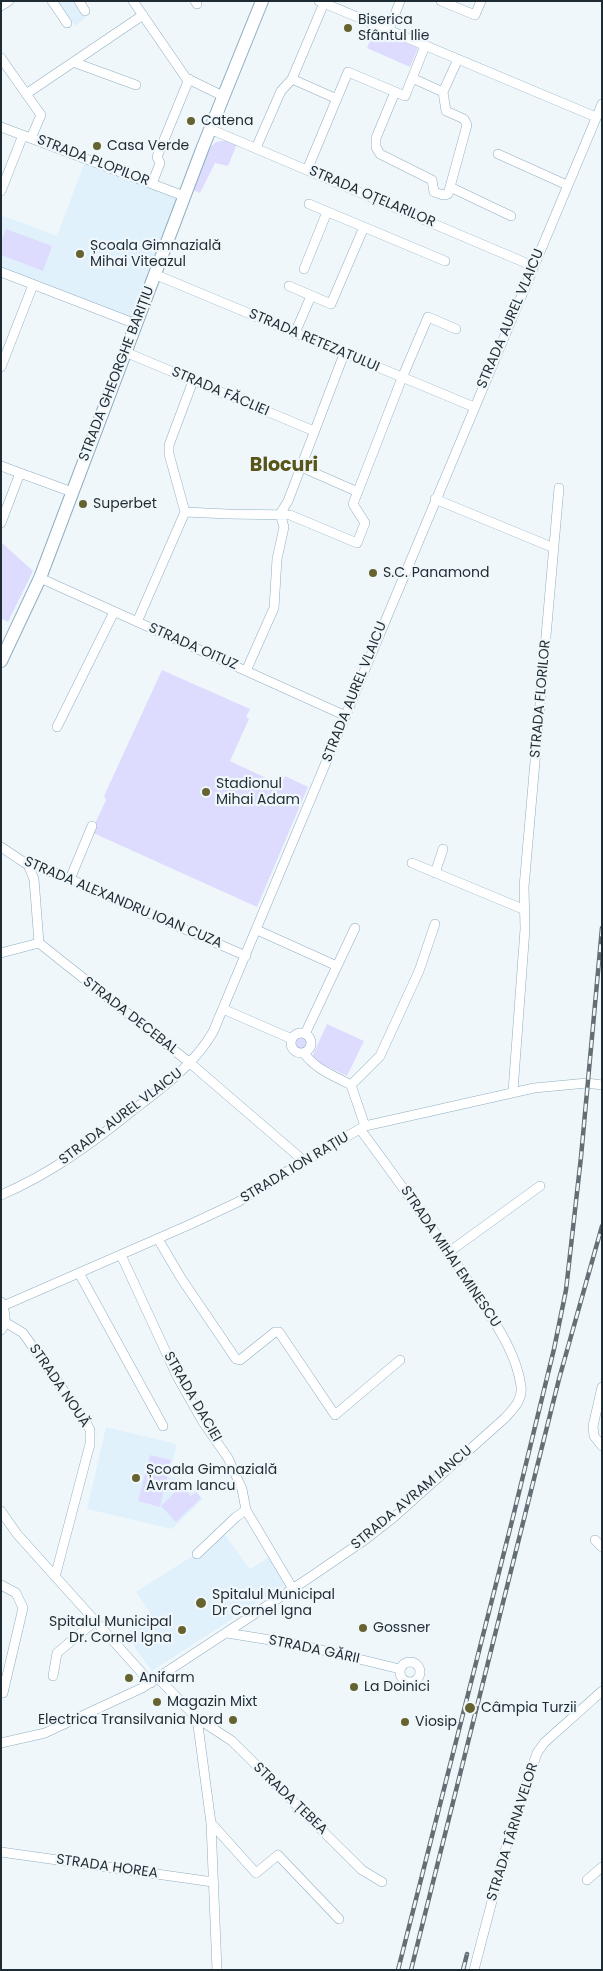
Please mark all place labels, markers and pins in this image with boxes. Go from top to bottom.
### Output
place label: Biserica Sfântul Ilie [358,12,429,44]
marker: Biserica Sfântul Ilie [342,22,354,34]
place label: Catena [201,113,253,129]
marker: Catena [185,115,197,127]
place label: Casa Verde [107,138,189,154]
marker: Casa Verde [91,140,103,152]
place label: Școala Gimnazială Mihai Viteazul [90,238,221,270]
marker: Școala Gimnazială Mihai Viteazul [74,248,86,260]
place label: Superbet [93,496,157,512]
marker: Superbet [77,498,89,510]
place label: S.C. Panamond [383,565,489,581]
marker: S.C. Panamond [367,567,379,579]
place label: Stadionul Mihai Adam [216,776,300,809]
marker: Stadionul Mihai Adam [200,786,212,798]
place label: Școala Gimnazială Avram Iancu [146,1462,277,1494]
marker: Școala Gimnazială Avram Iancu [130,1472,142,1484]
place label: Spitalul Municipal Dr Cornel Igna [212,1587,335,1620]
marker: Spitalul Municipal Dr Cornel Igna [194,1596,208,1610]
place label: Spitalul Municipal Dr. Cornel Igna [49,1614,172,1646]
place label: Gossner [373,1620,430,1636]
marker: Gossner [357,1622,369,1634]
marker: Spitalul Municipal Dr. Cornel Igna [176,1624,188,1636]
place label: Anifarm [139,1670,195,1686]
marker: Anifarm [123,1672,135,1684]
place label: La Doinici [364,1679,430,1695]
marker: La Doinici [348,1681,360,1693]
place label: Magazin Mixt [167,1694,257,1710]
marker: Magazin Mixt [151,1696,163,1708]
place label: Câmpia Turzii [481,1700,577,1716]
marker: Câmpia Turzii [463,1701,477,1715]
place label: Electrica Transilvania Nord [38,1712,223,1728]
marker: Electrica Transilvania Nord [227,1714,239,1726]
place label: Viosip [415,1714,457,1730]
marker: Viosip [399,1716,411,1728]

